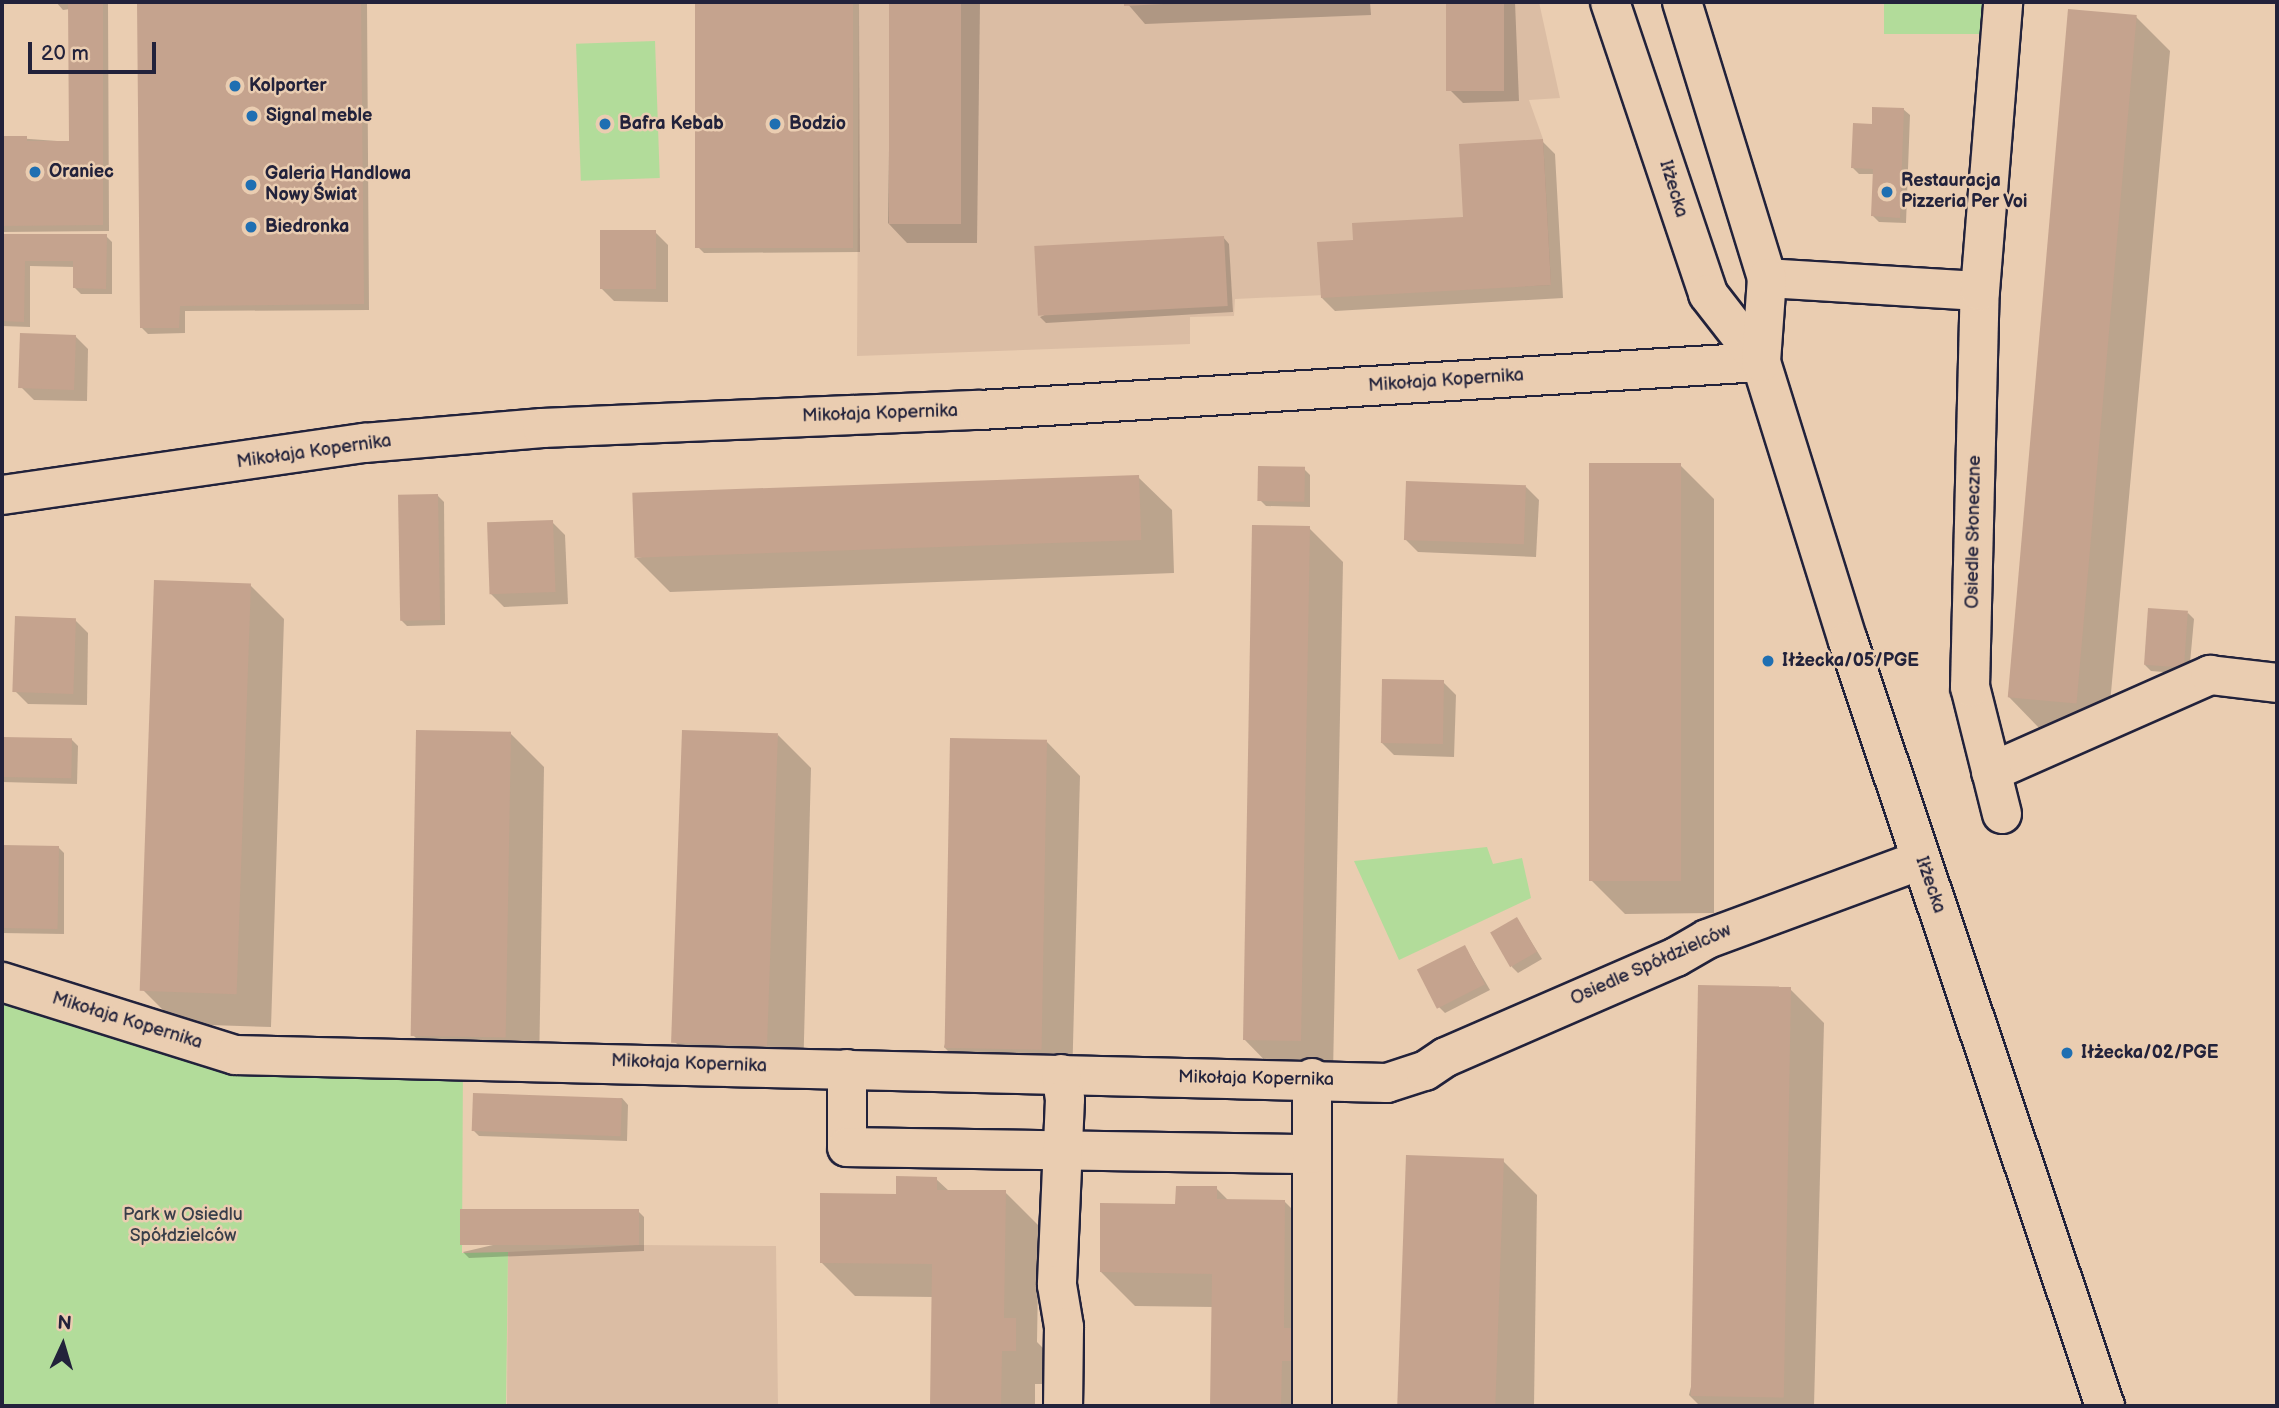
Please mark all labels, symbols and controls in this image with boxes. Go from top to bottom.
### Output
scale bar [32,28,159,72]
text: 20 m [41,41,89,66]
place label: Kolporter [249,75,327,97]
marker: Kolporter [227,78,243,94]
place label: Signal meble [266,105,372,127]
marker: Signal meble [244,108,260,124]
place label: Bafra Kebab [619,113,724,135]
place label: Bodzio [789,113,846,135]
marker: Bafra Kebab [597,116,613,132]
marker: Bodzio [767,116,783,132]
street label: Iłżecka [1654,158,1692,220]
place label: Oraniec [49,161,114,183]
marker: Oraniec [27,164,43,180]
place label: Galeria Handlowa Nowy Świat [265,164,411,206]
place label: Restauracja Pizzeria Per Voi [1901,171,2028,214]
marker: Galeria Handlowa Nowy Świat [243,177,259,193]
marker: Restauracja Pizzeria Per Voi [1879,184,1895,200]
place label: Biedronka [265,216,349,238]
marker: Biedronka [243,219,259,235]
street label: Mikołaja Kopernika [1368,365,1524,397]
street label: Mikołaja Kopernika [802,400,958,428]
street label: Mikołaja Kopernika [235,430,393,474]
street label: Osiedle Słoneczne [1962,455,1986,609]
place label: Iłżecka/05/PGE [1782,650,1919,672]
marker: Iłżecka/05/PGE [1760,653,1776,669]
street label: Iłżecka [1910,854,1950,916]
street label: Osiedle Spółdzielców [1567,920,1735,1010]
street label: Mikołaja Kopernika [49,988,205,1054]
place label: Iłżecka/02/PGE [2081,1042,2218,1064]
marker: Iłżecka/02/PGE [2059,1045,2075,1061]
street label: Mikołaja Kopernika [611,1050,767,1078]
street label: Mikołaja Kopernika [1178,1067,1334,1091]
park label: Park w Osiedlu Spółdzielców [123,1205,243,1248]
north arrow [28,1310,98,1380]
text: N [57,1312,72,1336]

